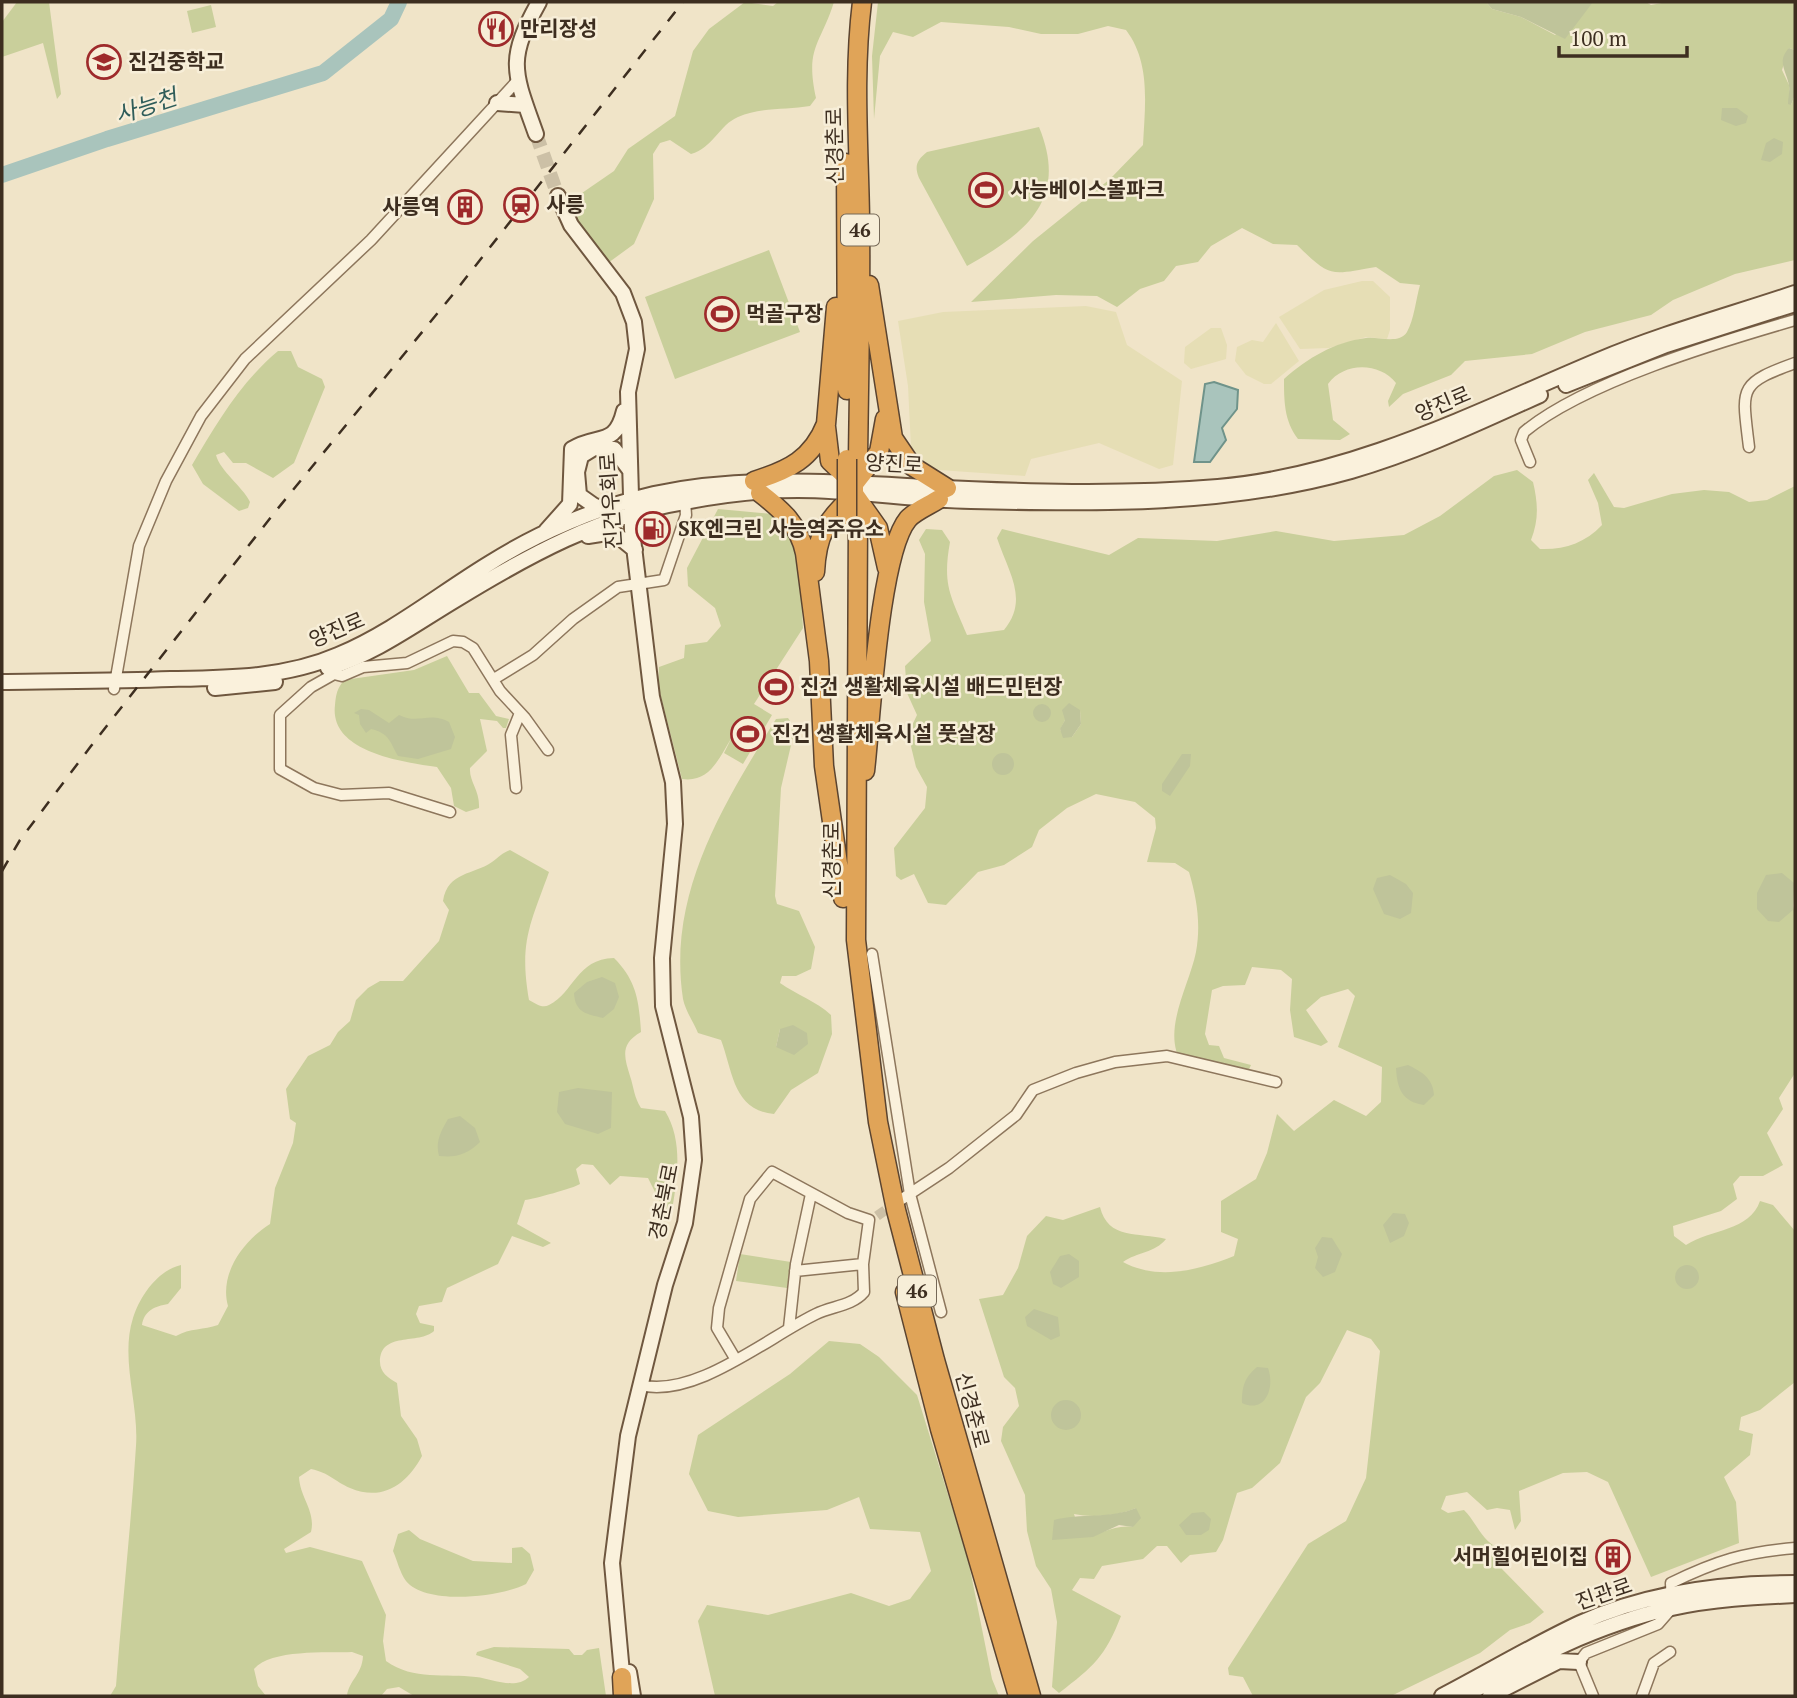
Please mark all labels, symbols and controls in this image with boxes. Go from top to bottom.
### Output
restaurant icon: 만리장성 [477,10,515,48]
place label: 만리장성 [520,14,597,42]
scale bar [1559,14,1687,58]
text: 100 m [1570,24,1627,52]
school or university icon: 진건중학교 [85,43,123,81]
place label: 진건중학교 [128,47,225,75]
water label: 사능천 [111,80,184,130]
street label: 신경춘로 [819,107,849,185]
sports icon: 사능베이스볼파크 [967,171,1005,209]
place label: 사능베이스볼파크 [1010,175,1165,203]
station icon: 사릉 [502,186,540,224]
building icon: 사릉역 [446,188,484,226]
place label: 사릉 [546,190,585,218]
place label: 사릉역 [382,192,440,220]
road number: 46 [841,214,879,246]
sports icon: 먹골구장 [703,295,741,333]
place label: 먹골구장 [746,299,823,327]
street label: 양진로 [1410,379,1475,427]
street label: 양진로 [864,448,924,478]
street label: 진건우회로 [593,452,627,550]
fuel station icon: SK엔크린 사능역주유소 [634,510,672,548]
place label: SK엔크린 사능역주유소 [678,514,884,542]
street label: 양진로 [304,605,369,653]
sports icon: 진건 생활체육시설 배드민턴장 [757,668,795,706]
place label: 진건 생활체육시설 배드민턴장 [800,672,1063,700]
sports icon: 진건 생활체육시설 풋살장 [729,715,767,753]
place label: 진건 생활체육시설 풋살장 [772,719,996,747]
street label: 신경춘로 [817,821,845,899]
street label: 경춘북로 [642,1161,684,1242]
road number: 46 [898,1275,936,1306]
street label: 신경춘로 [949,1369,996,1451]
building icon: 서머힐어린이집 [1594,1538,1632,1576]
place label: 서머힐어린이집 [1453,1542,1588,1570]
street label: 진관로 [1572,1570,1636,1616]

